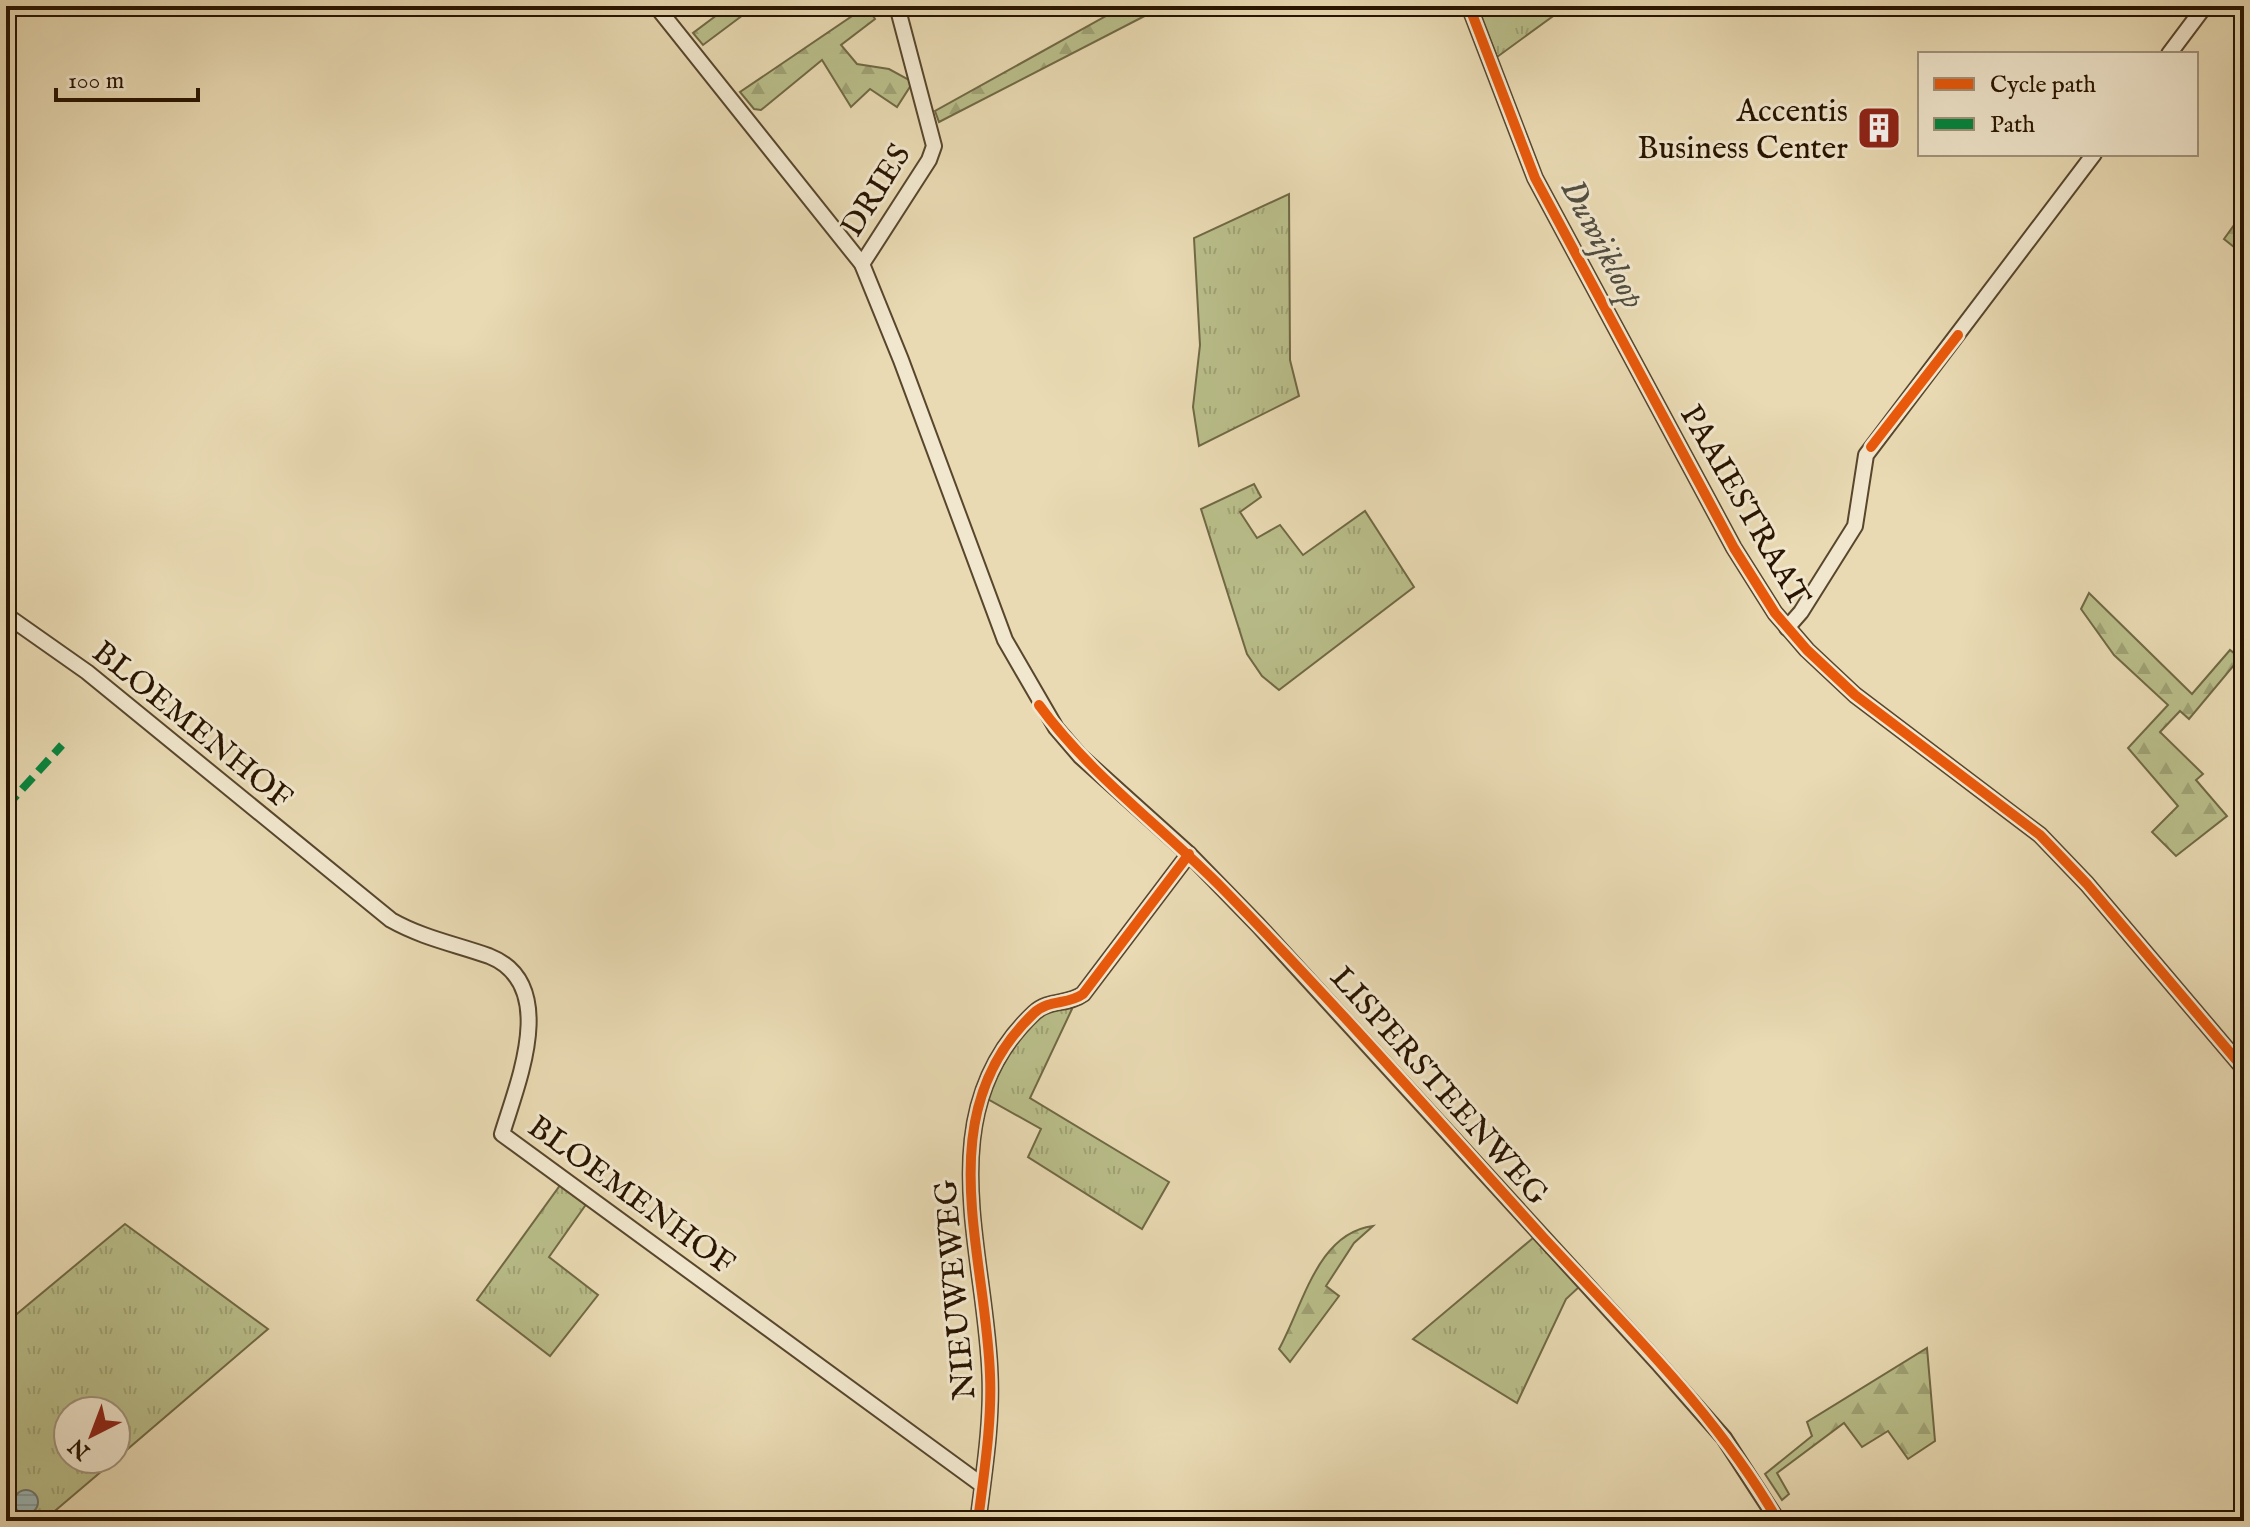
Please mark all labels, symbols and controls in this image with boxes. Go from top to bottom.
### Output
scale bar [56,52,198,102]
legend [1918,52,2198,156]
text: 100 m [68,66,124,97]
text: Cycle path [1990,70,2096,101]
place label: Accentis Business Center [1637,92,1848,170]
building icon: Accentis Business Center [1855,104,1903,152]
text: Path [1990,110,2035,141]
street label: DRIES [833,137,921,245]
water label: Duwijkloop [1550,172,1654,317]
street label: PAAIESTRAAT [1669,398,1818,615]
street label: BLOEMENHOF [83,633,300,819]
street label: LISPERSTEENWEG [1320,959,1557,1215]
street label: BLOEMENHOF [519,1107,742,1285]
street label: NIEUWEWEG [926,1177,987,1402]
north arrow [52,1395,132,1475]
text: N [64,1432,97,1466]

